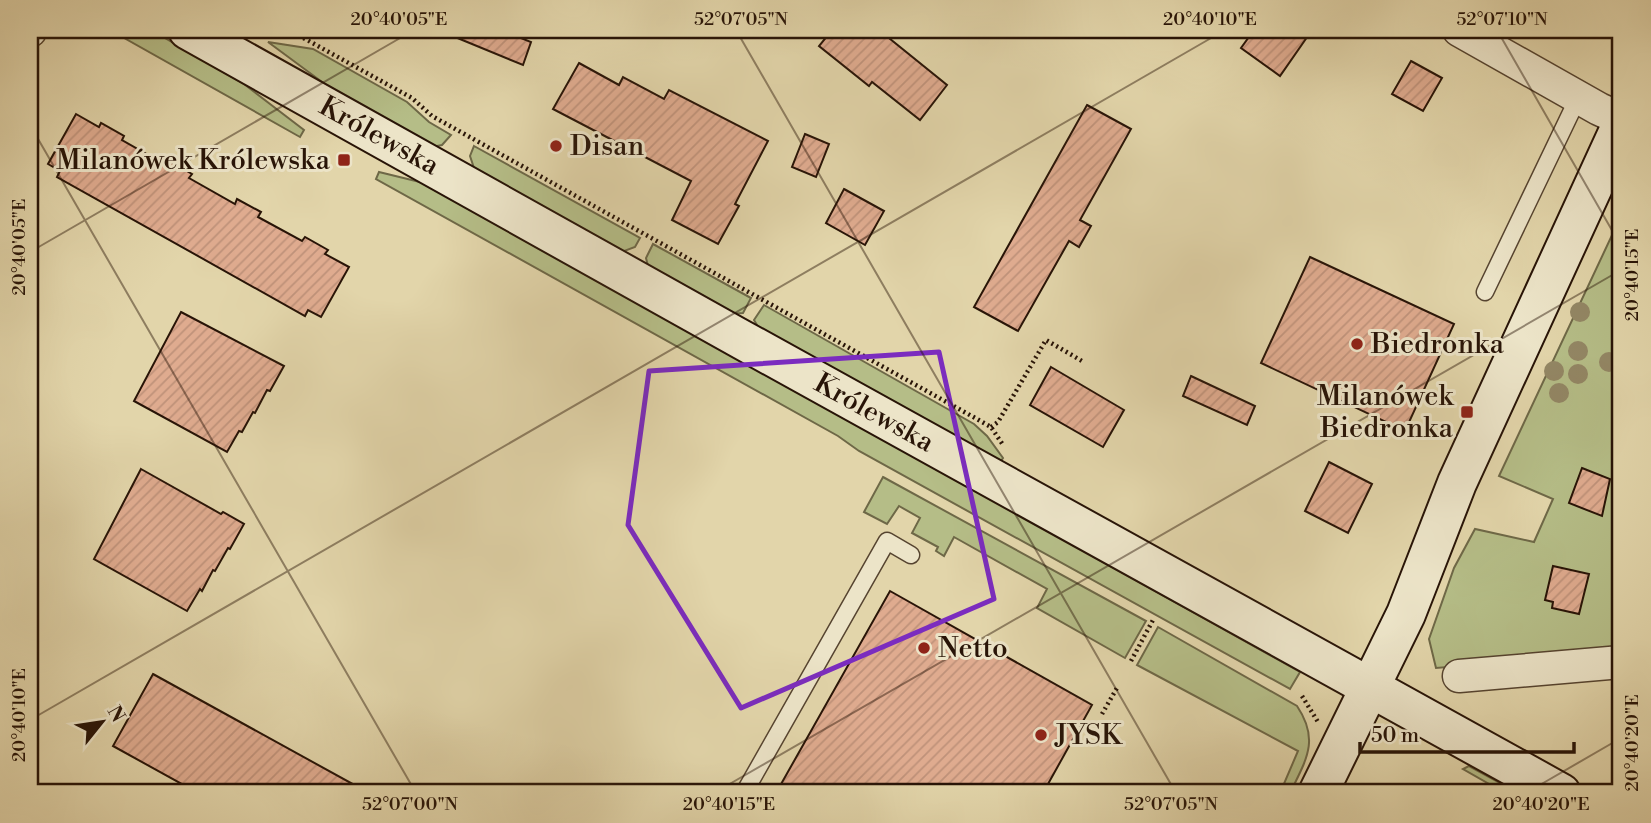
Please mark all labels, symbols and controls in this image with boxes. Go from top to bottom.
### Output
text: 20°40'05"E [351,8,447,31]
text: 52°07'05"N [694,8,789,31]
text: 20°40'10"E [1163,8,1257,31]
text: 52°07'10"N [1456,8,1548,31]
street label: Królewska [313,89,446,184]
place label: Disan [570,129,644,164]
marker: Disan [548,138,564,154]
place label: Milanówek Królewska [56,143,331,178]
marker: Milanówek Królewska [336,152,352,168]
text: 20°40'05"E [8,199,31,295]
text: 20°40'15"E [1621,229,1644,321]
place label: Biedronka [1370,327,1505,362]
marker: Biedronka [1349,336,1365,352]
street label: Królewska [808,366,941,461]
place label: Milanówek Biedronka [1317,379,1454,446]
marker: Milanówek Biedronka [1459,404,1475,420]
place label: Netto [938,631,1008,666]
marker: Netto [916,640,932,656]
text: 20°40'10"E [8,668,31,762]
north arrow [66,686,136,756]
text: 20°40'20"E [1621,694,1644,792]
text: N [102,701,130,727]
scale bar [1360,711,1574,755]
place label: JYSK [1054,718,1123,753]
text: 50 m [1371,723,1419,749]
marker: JYSK [1033,727,1049,743]
text: 52°07'00"N [362,793,459,816]
text: 20°40'15"E [683,793,775,816]
text: 52°07'05"N [1124,793,1219,816]
text: 20°40'20"E [1492,793,1590,816]

